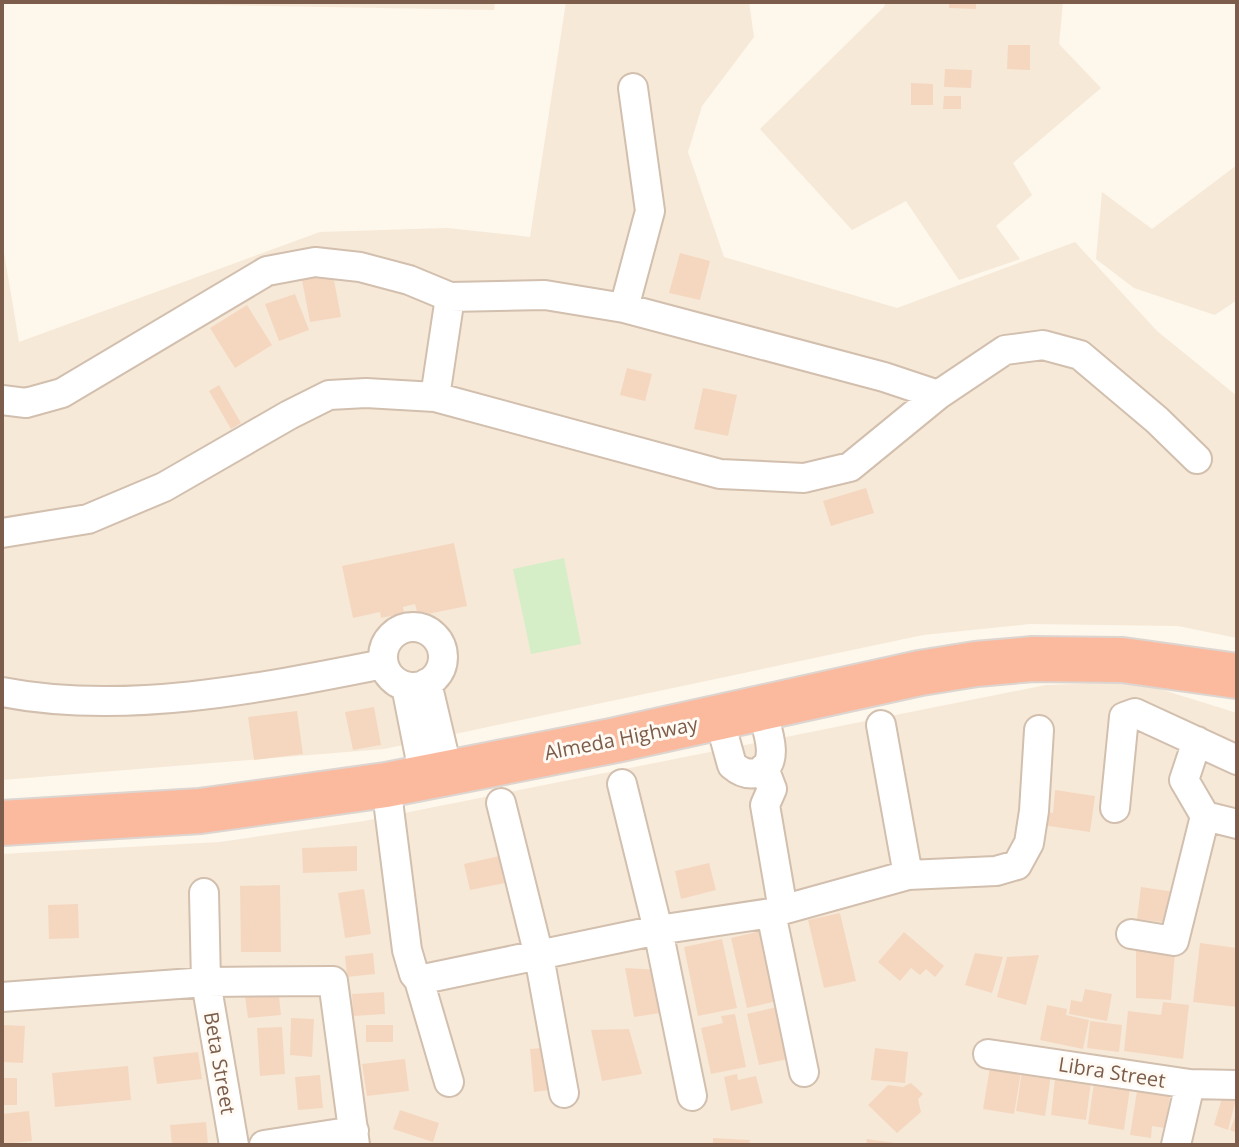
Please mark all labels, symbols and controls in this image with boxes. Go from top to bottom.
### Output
street label: Almeda Highway [542,710,701,766]
street label: Beta Street [198,1010,242,1116]
street label: Libra Street [1057,1050,1167,1094]

